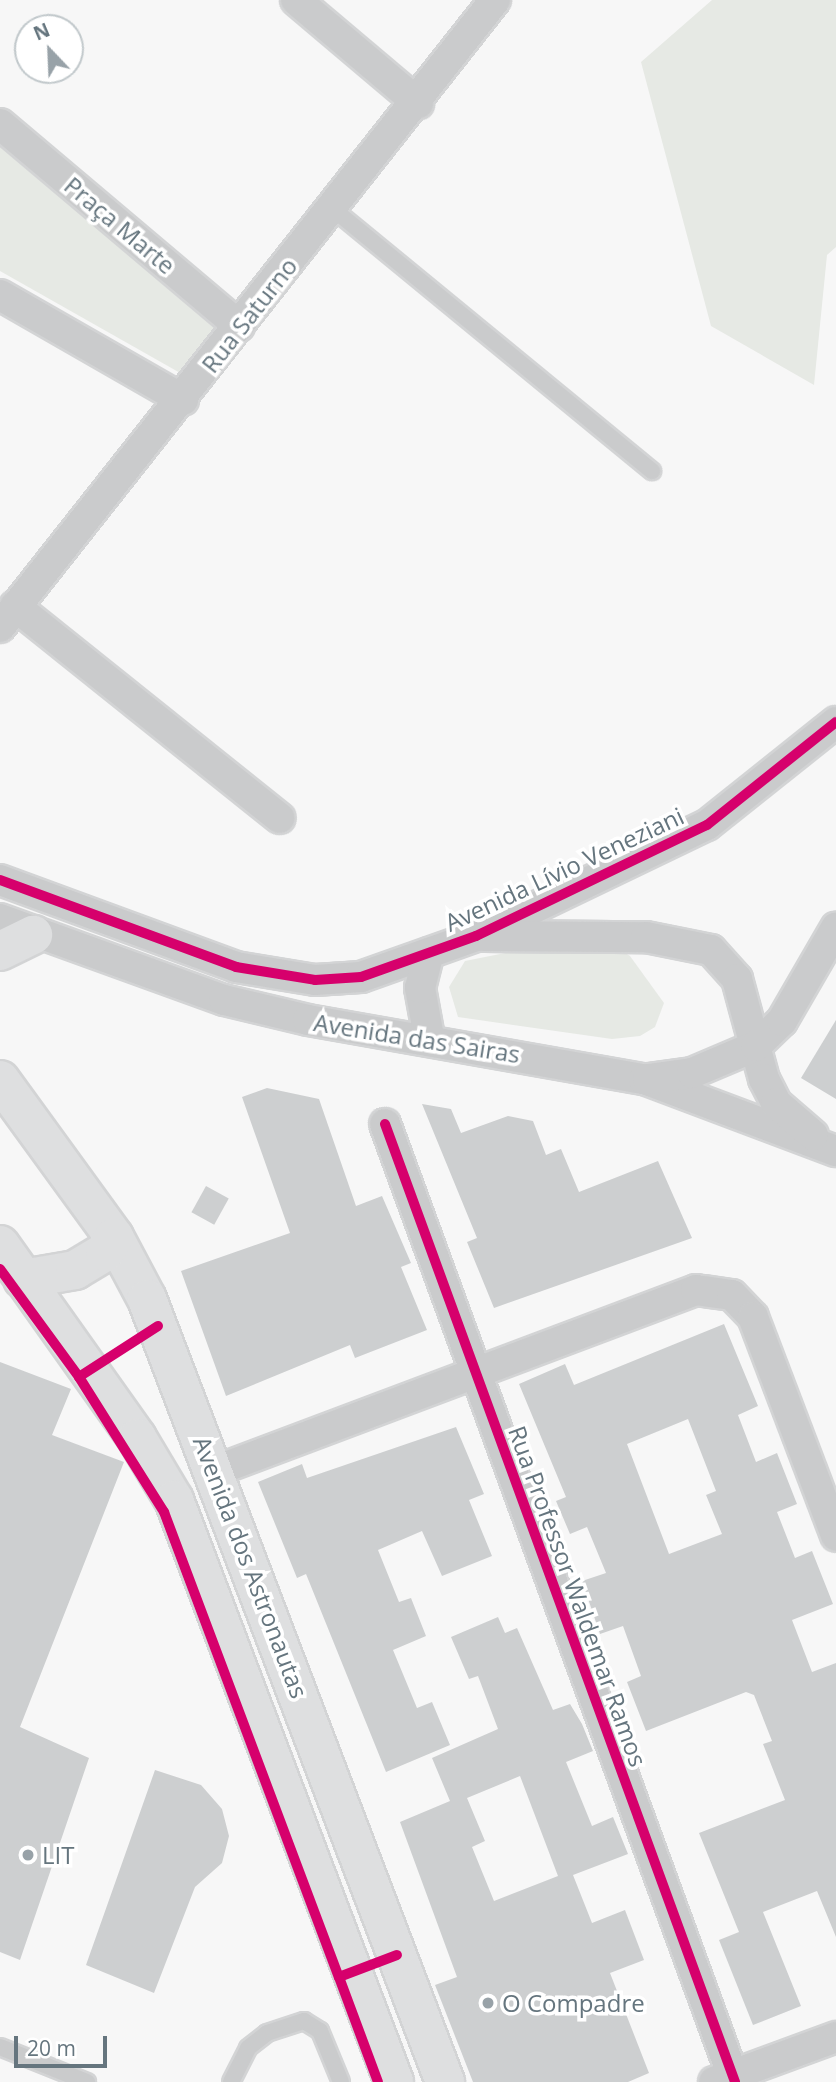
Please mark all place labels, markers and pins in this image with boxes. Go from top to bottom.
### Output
place label: LIT [42,1841,74,1869]
marker: LIT [20,1847,36,1863]
place label: O Compadre [502,1989,645,2017]
marker: O Compadre [480,1995,496,2011]

